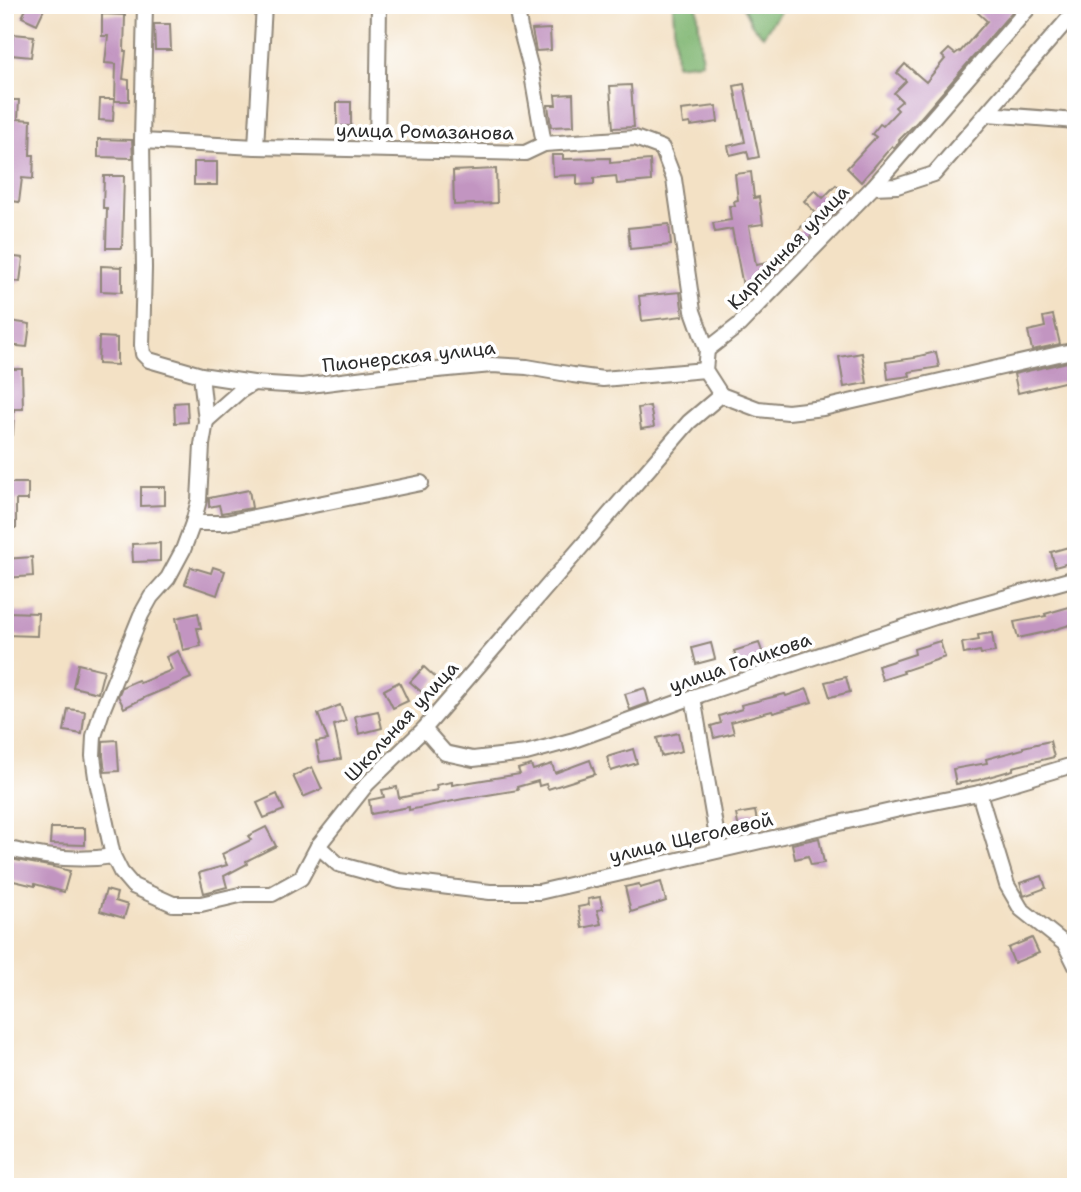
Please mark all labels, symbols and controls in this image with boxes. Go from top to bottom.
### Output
street label: улица Ромазанова [336,117,514,146]
street label: Кирпичная улица [722,179,855,315]
street label: Пионерская улица [321,335,497,378]
street label: улица Голикова [666,626,815,698]
street label: Школьная улица [339,655,464,787]
street label: улица Щеголевой [607,806,776,869]

